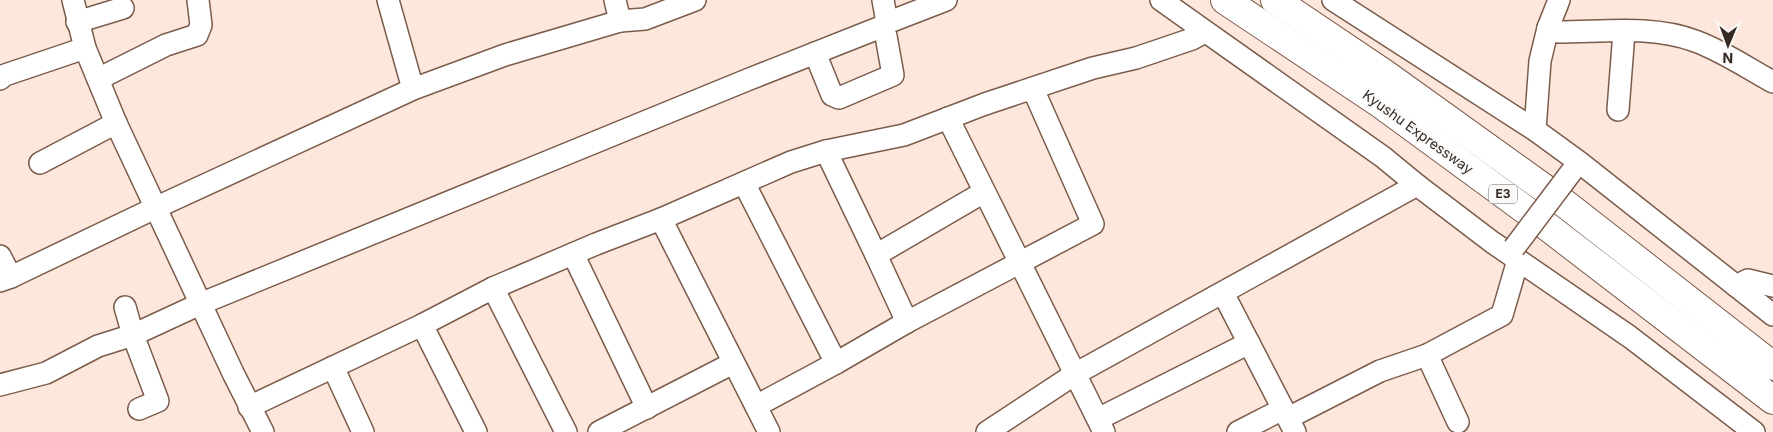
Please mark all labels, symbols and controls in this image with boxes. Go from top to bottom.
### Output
north arrow [1703,20,1753,70]
text: N [1722,50,1733,67]
street label: Kyushu Expressway [1360,86,1477,177]
road number: E3 [1489,184,1517,203]

